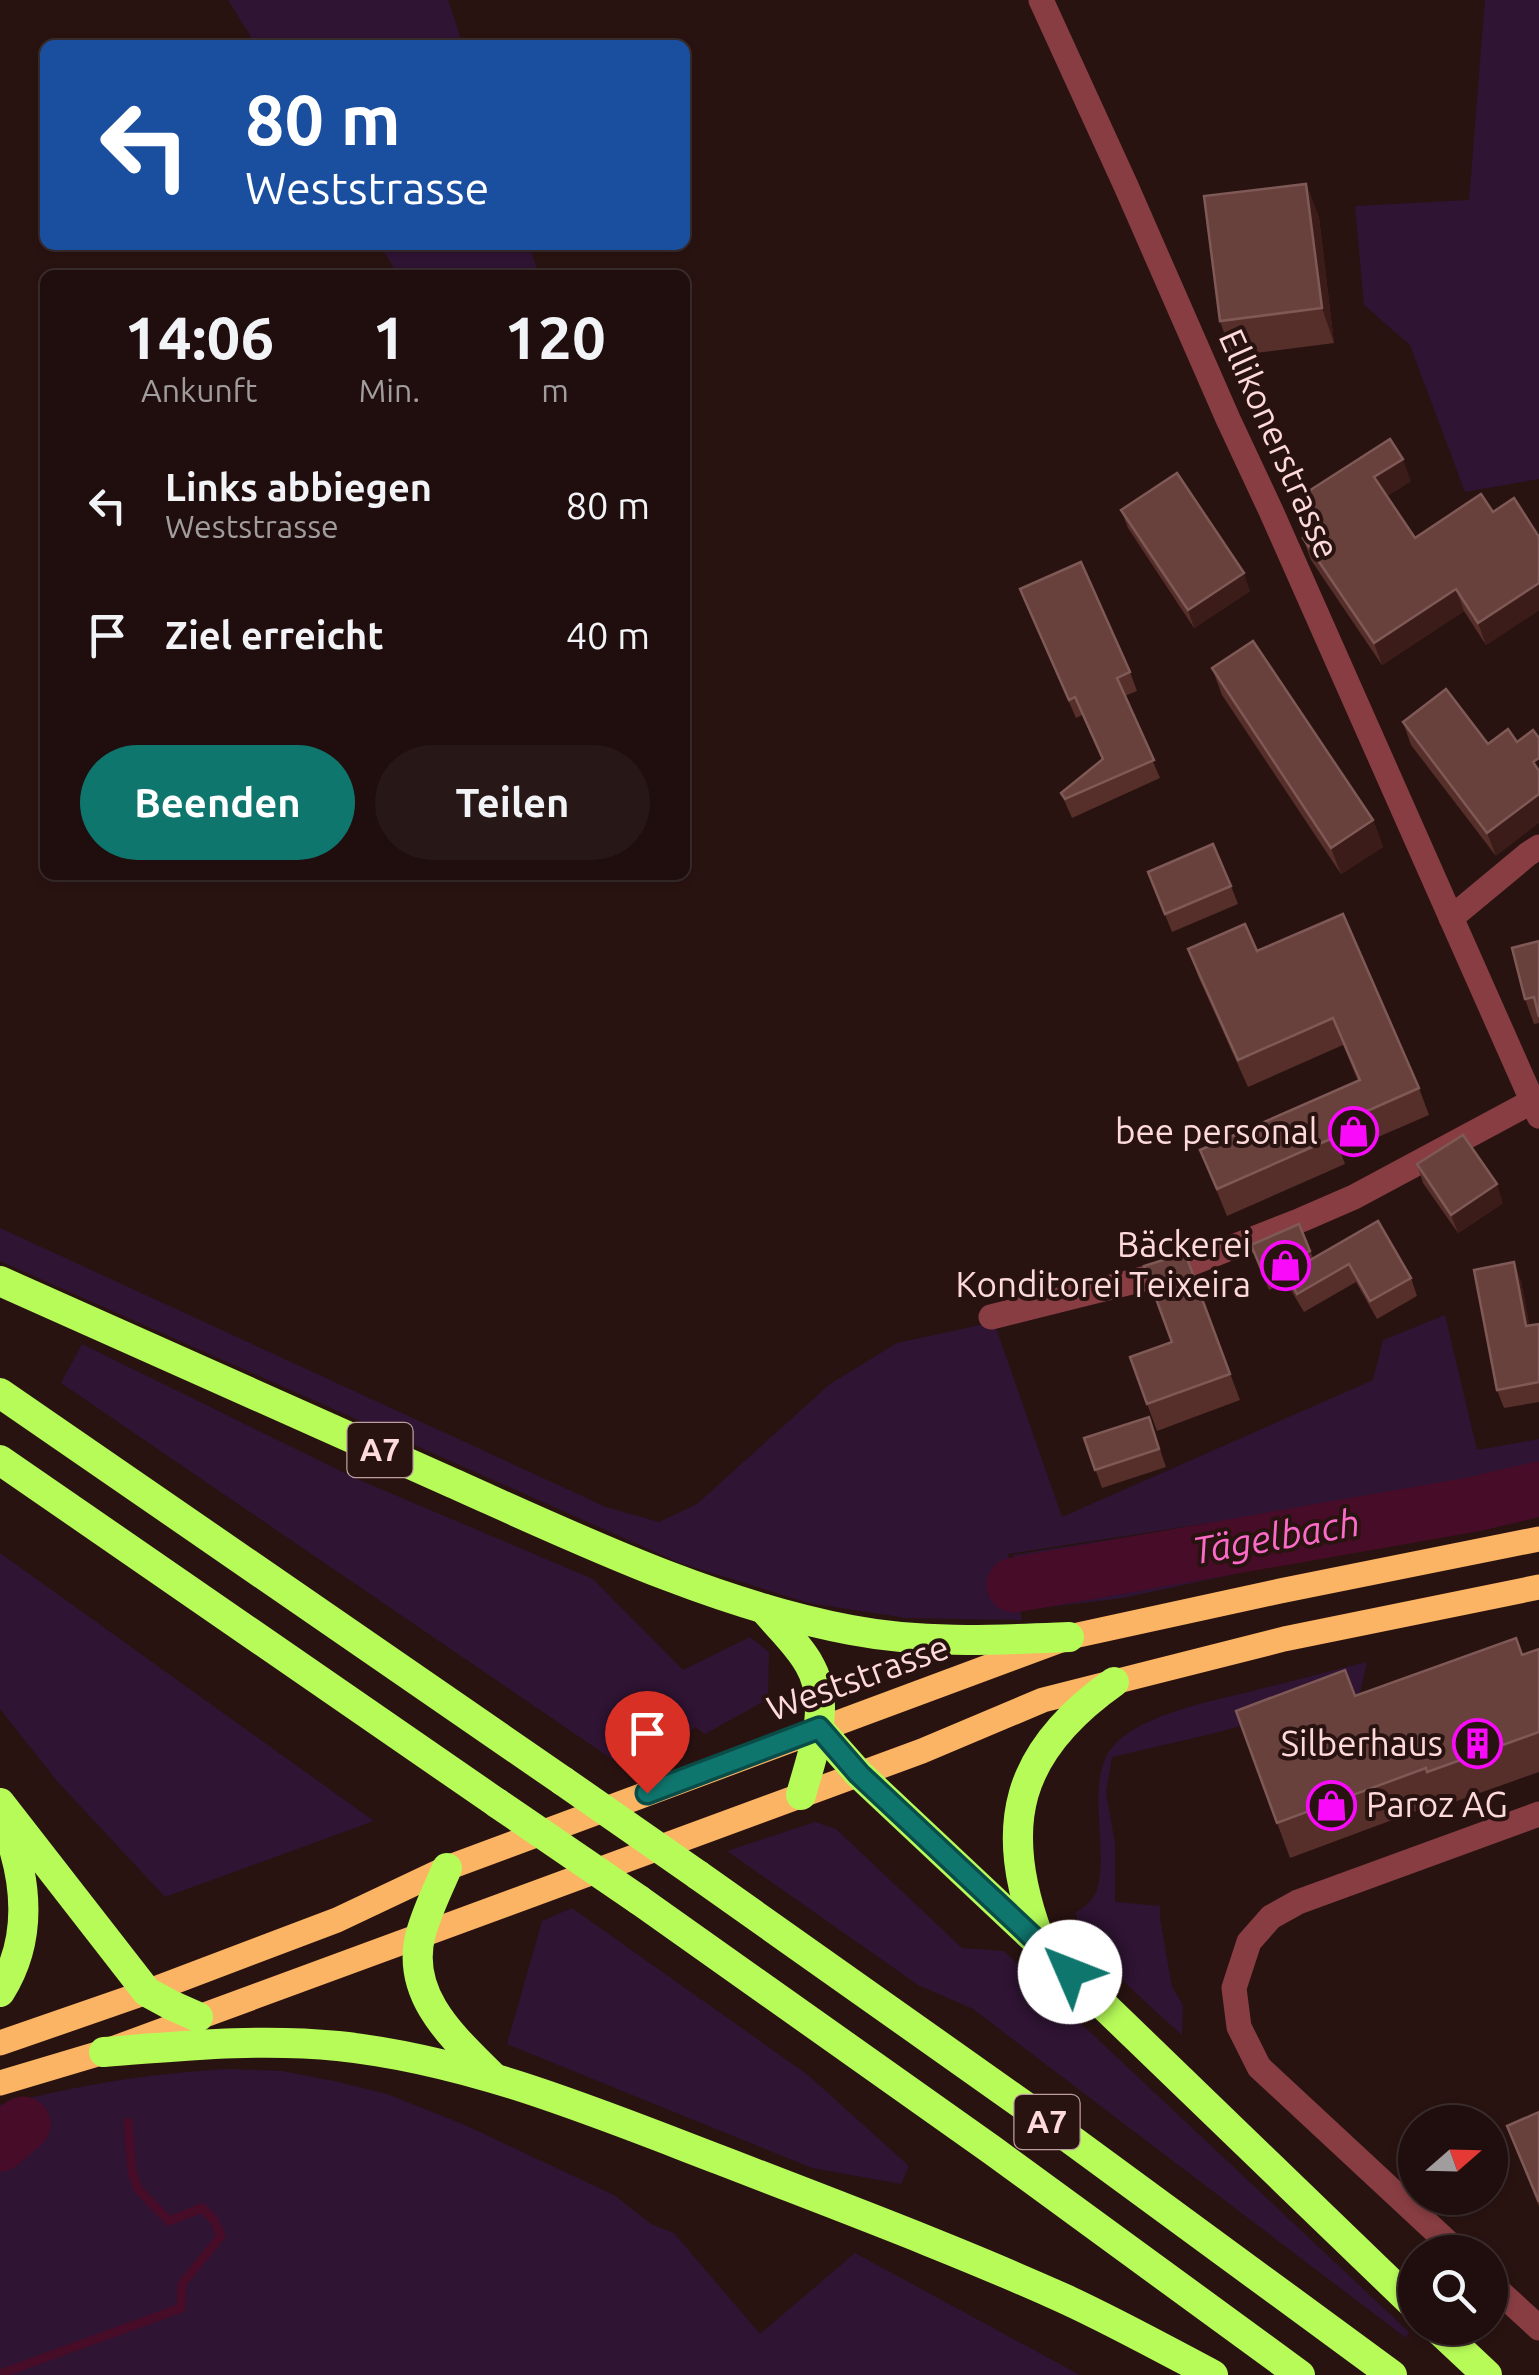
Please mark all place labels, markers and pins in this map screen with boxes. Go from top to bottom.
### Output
shop icon: bee personal [1327,1106,1379,1158]
place label: bee personal [1115,1111,1318,1151]
place label: Bäckerei Konditorei Teixeira [956,1224,1251,1304]
shop icon: Bäckerei Konditorei Teixeira [1260,1239,1312,1291]
pin [605,1691,690,1794]
building icon: Silberhaus [1452,1718,1504,1770]
place label: Silberhaus [1281,1723,1443,1763]
shop icon: Paroz AG [1305,1779,1357,1831]
place label: Paroz AG [1366,1784,1508,1824]

